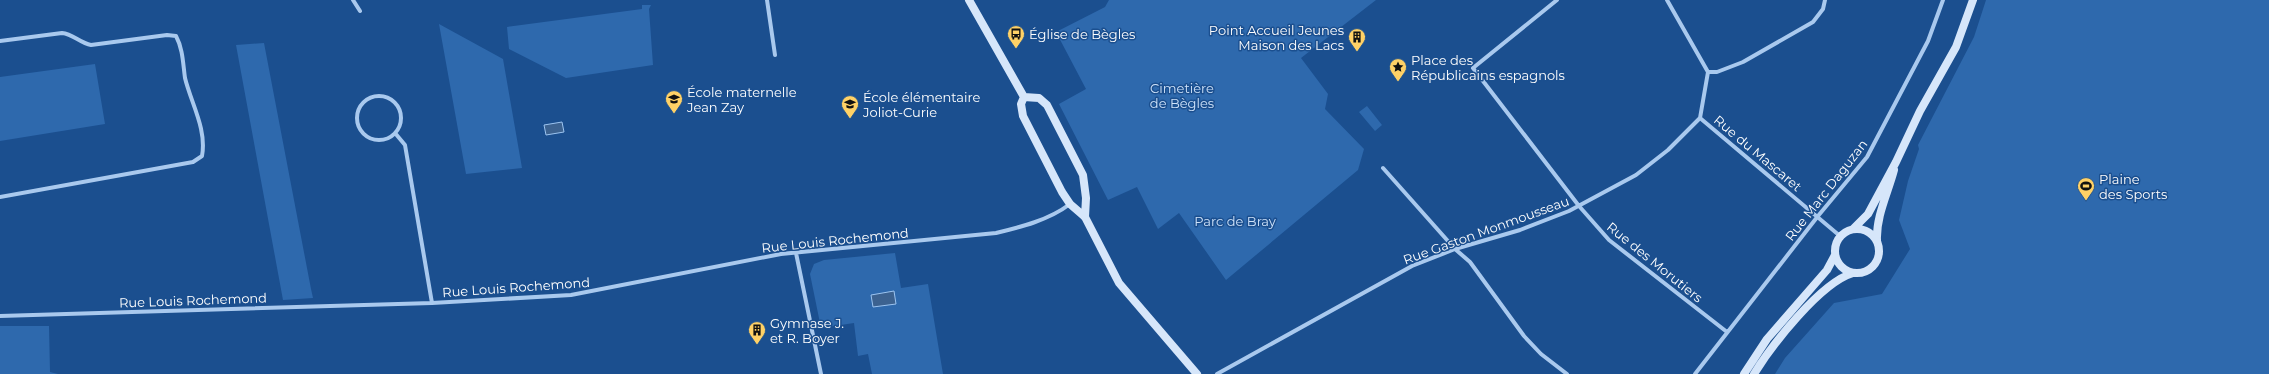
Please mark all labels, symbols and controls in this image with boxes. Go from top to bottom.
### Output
place label: Point Accueil Jeunes Maison des Lacs [1209,22,1344,53]
bus stop icon: Église de Bègles [1006,24,1026,49]
place label: Église de Bègles [1029,26,1135,42]
building icon: Point Accueil Jeunes Maison des Lacs [1347,27,1367,52]
place label: Place des Républicains espagnols [1411,52,1565,83]
place icon: Place des Républicains espagnols [1388,57,1408,82]
park label: Cimetière de Bègles [1150,80,1214,111]
place label: École maternelle Jean Zay [686,84,797,115]
school or university icon: École maternelle Jean Zay [664,89,684,114]
place label: École élémentaire Joliot-Curie [862,89,981,120]
school or university icon: École élémentaire Joliot-Curie [840,94,860,119]
street label: Rue du Mascaret [1711,112,1805,194]
street label: Rue Marc Daguzan [1781,136,1871,244]
place label: Plaine des Sports [2099,171,2167,202]
sports icon: Plaine des Sports [2076,176,2096,201]
street label: Rue Gaston Monmousseau [1401,192,1571,268]
park label: Parc de Bray [1194,213,1277,229]
street label: Rue des Morutiers [1604,219,1706,305]
street label: Rue Louis Rochemond [761,224,909,256]
street label: Rue Louis Rochemond [442,274,590,300]
street label: Rue Louis Rochemond [119,289,267,311]
place label: Gymnase J. et R. Boyer [770,315,844,346]
building icon: Gymnase J. et R. Boyer [747,320,767,345]

